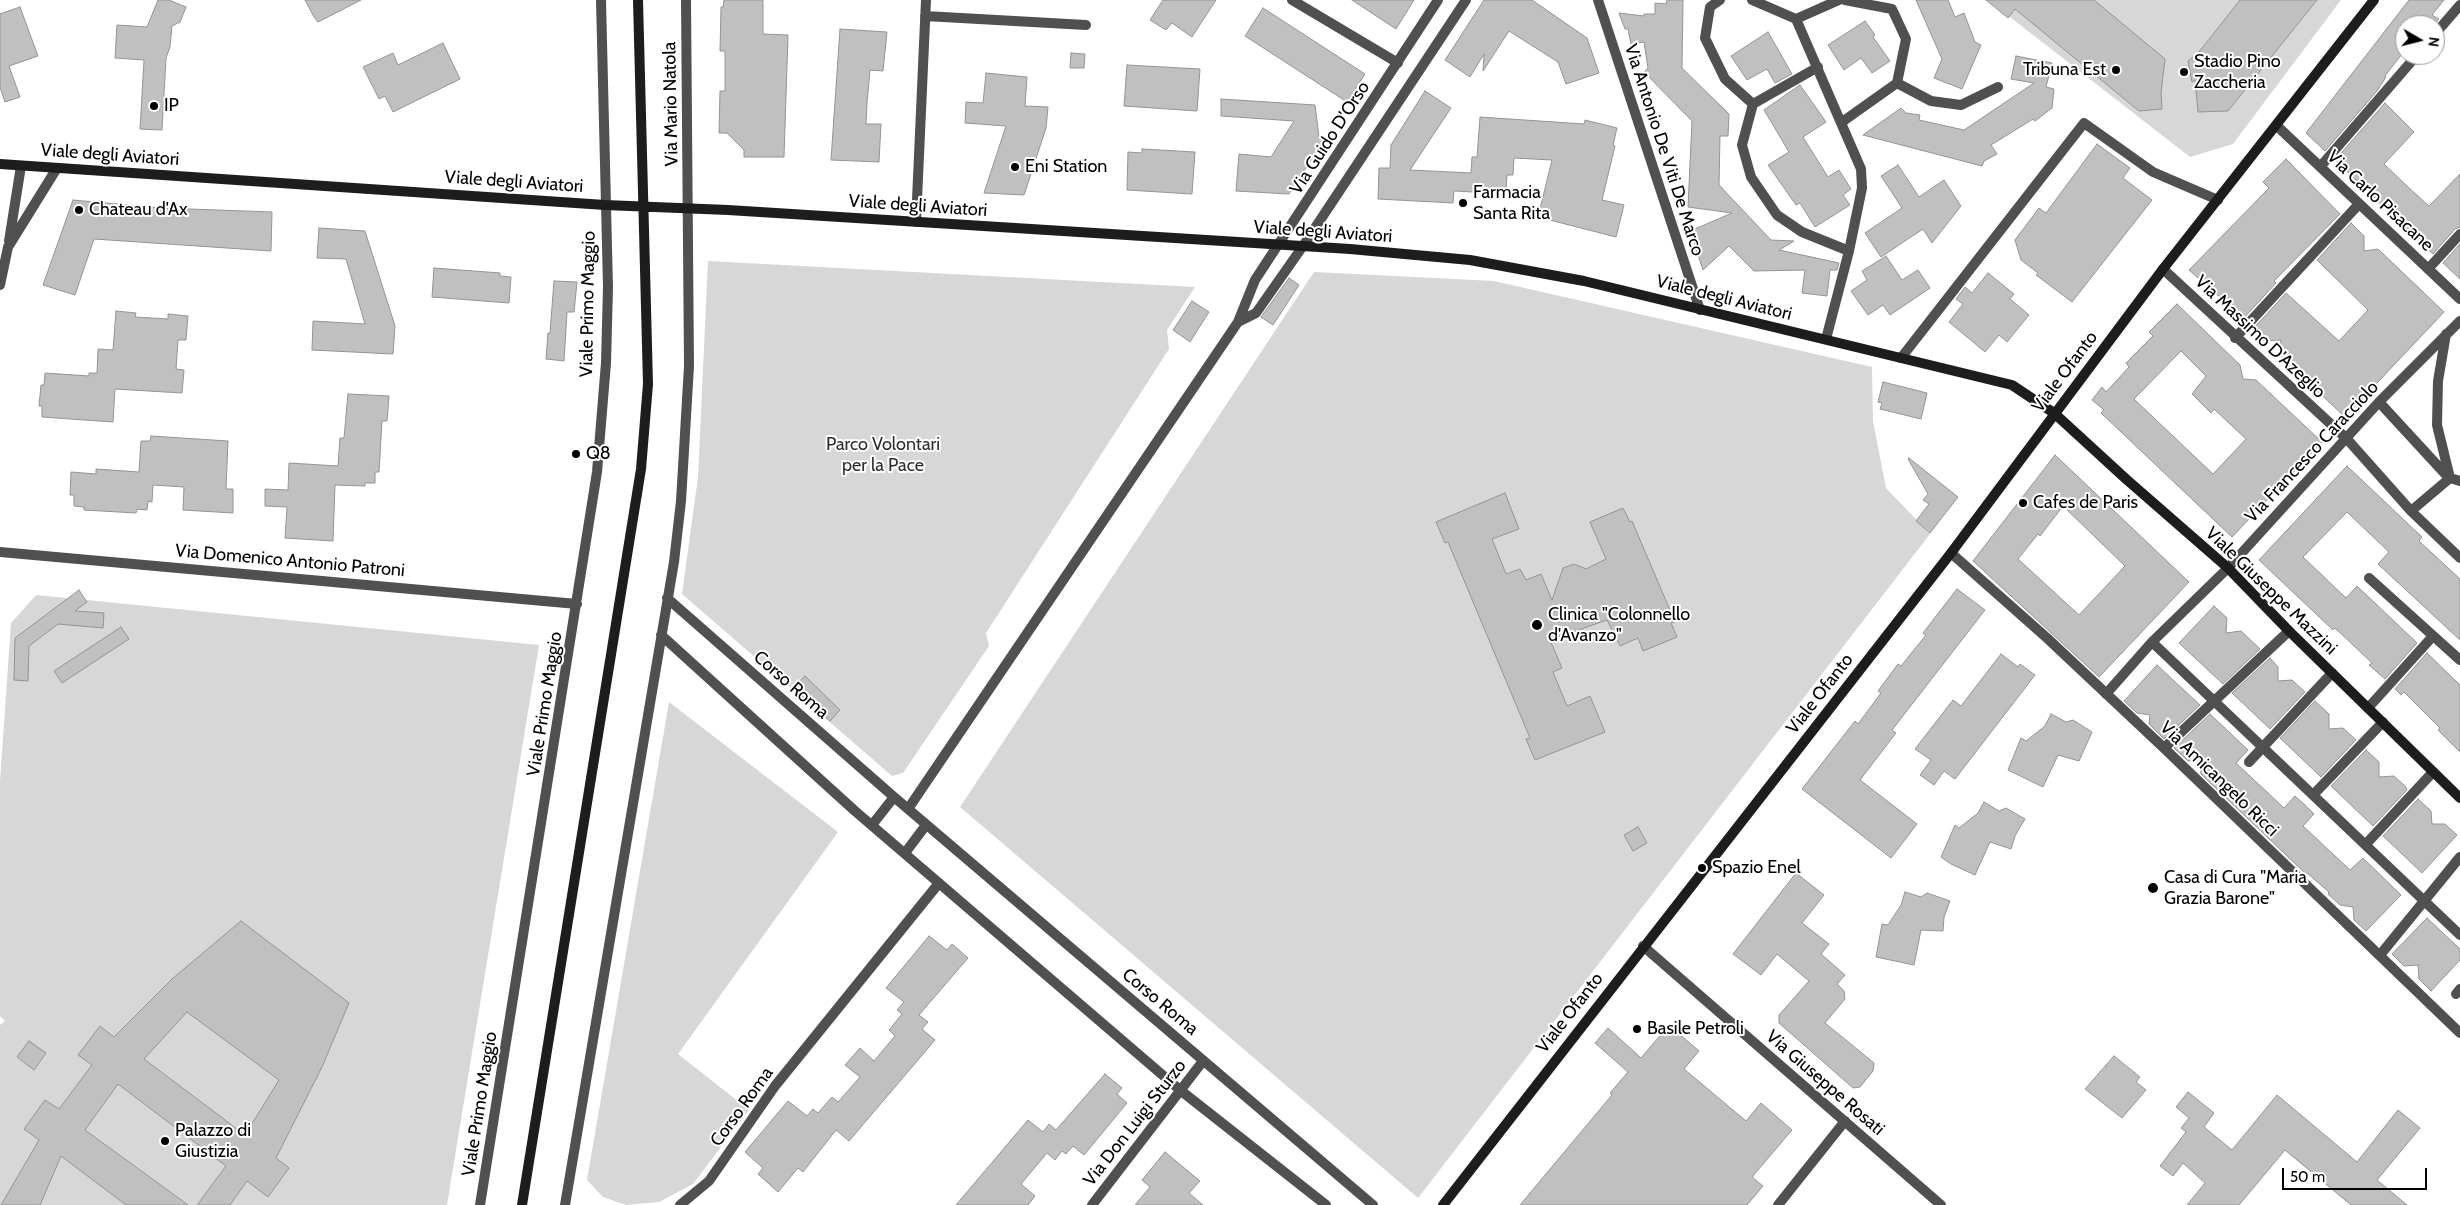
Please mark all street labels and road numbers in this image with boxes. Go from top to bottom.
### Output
street label: Via Antonio De Viti De Marco [1619,41,1709,259]
street label: Via Mario Natola [659,42,683,166]
street label: Via Guido D'Orso [1285,77,1375,199]
street label: Viale degli Aviatori [40,139,180,171]
street label: Via Carlo Pisacane [2322,146,2438,256]
street label: Viale degli Aviatori [444,166,584,198]
street label: Viale degli Aviatori [848,190,988,222]
street label: Viale degli Aviatori [1253,216,1393,248]
street label: Viale Primo Maggio [576,231,600,377]
street label: Viale degli Aviatori [1654,271,1794,325]
street label: Via Massimo D'Azeglio [2190,271,2330,403]
street label: Viale Ofanto [2028,327,2102,417]
street label: Via Francesco Caracciolo [2241,377,2383,527]
street label: Viale Giuseppe Mazzini [2201,523,2341,659]
street label: Via Domenico Antonio Patroni [174,540,406,582]
street label: Viale Primo Maggio [523,630,567,778]
street label: Corso Roma [749,646,833,724]
street label: Viale Ofanto [1782,650,1858,738]
street label: Via Amicangelo Ricci [2155,717,2283,841]
street label: Corso Roma [1118,964,1202,1040]
street label: Viale Ofanto [1532,969,1608,1057]
street label: Via Giuseppe Rosati [1761,1026,1889,1140]
street label: Viale Primo Maggio [458,1030,502,1178]
street label: Via Don Luigi Sturzo [1079,1056,1191,1190]
street label: Corso Roma [706,1063,778,1151]

